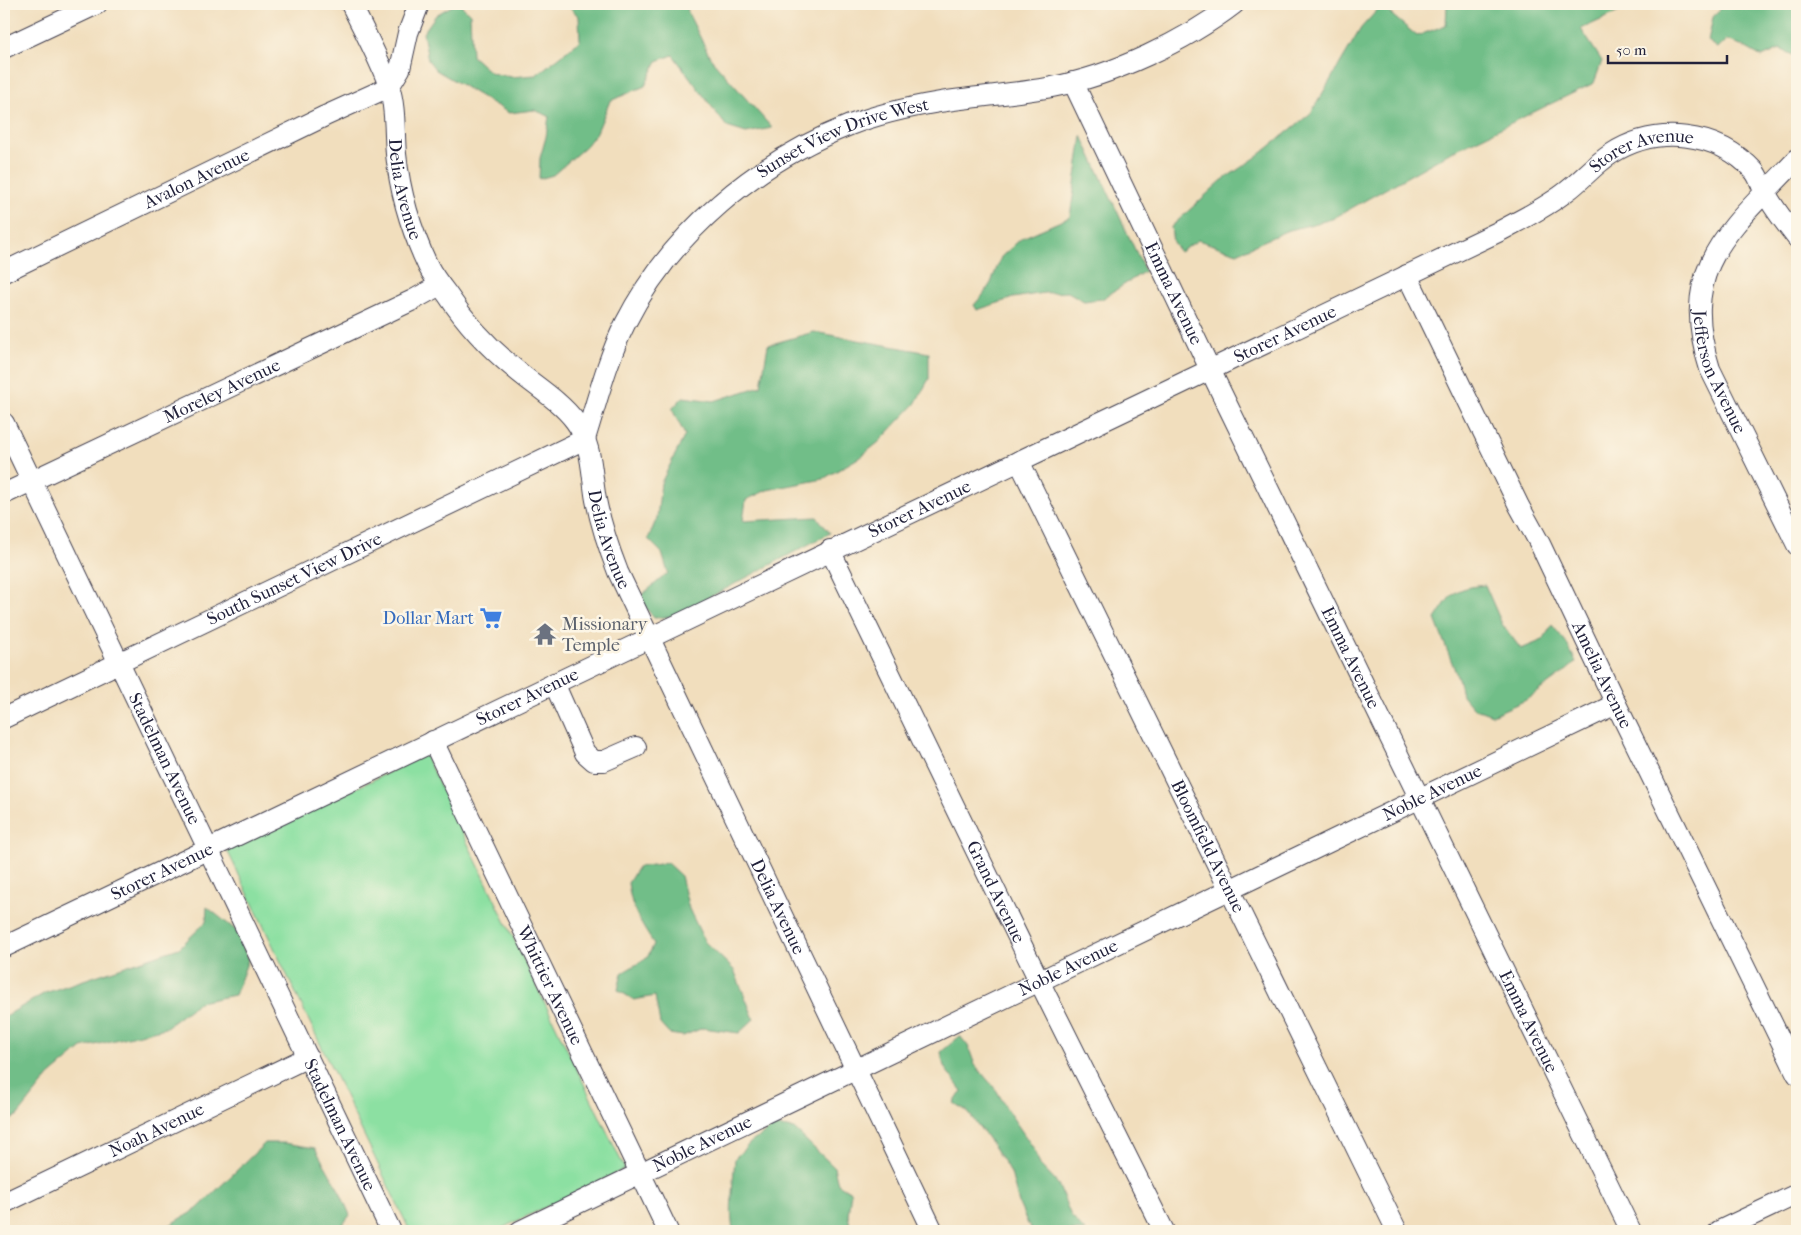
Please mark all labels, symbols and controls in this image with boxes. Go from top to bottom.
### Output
scale bar [1608,32,1727,64]
text: 50 m [1616,41,1647,59]
street label: Sunset View Drive West [753,94,931,182]
street label: Storer Avenue [1585,125,1695,177]
street label: Delia Avenue [385,138,426,243]
street label: Avalon Avenue [139,144,253,213]
street label: Emma Avenue [1140,238,1207,348]
street label: Storer Avenue [1230,300,1339,367]
street label: Jefferson Avenue [1689,308,1751,437]
street label: Moreley Avenue [160,354,284,427]
street label: Storer Avenue [865,475,974,542]
street label: Delia Avenue [584,488,635,592]
street label: South Sunset View Drive [203,528,385,630]
street label: Emma Avenue [1317,603,1385,712]
supermarket icon: Dollar Mart [478,605,504,631]
place label: Dollar Mart [383,608,475,629]
place label: Missionary Temple [562,614,649,656]
street label: Amelia Avenue [1567,617,1637,732]
temple icon: Missionary Temple [532,621,558,647]
street label: Storer Avenue [473,663,582,730]
street label: Stadelman Avenue [124,689,205,828]
street label: Noble Avenue [1379,760,1485,825]
street label: Bloomfield Avenue [1167,776,1250,916]
street label: Grand Avenue [962,837,1030,946]
street label: Storer Avenue [107,838,216,905]
street label: Delia Avenue [746,855,810,958]
street label: Whittier Avenue [512,921,588,1048]
street label: Noble Avenue [1015,935,1121,1000]
street label: Emma Avenue [1495,967,1562,1076]
street label: Stadelman Avenue [300,1055,381,1194]
street label: Noah Avenue [105,1098,207,1162]
street label: Noble Avenue [649,1111,755,1176]

